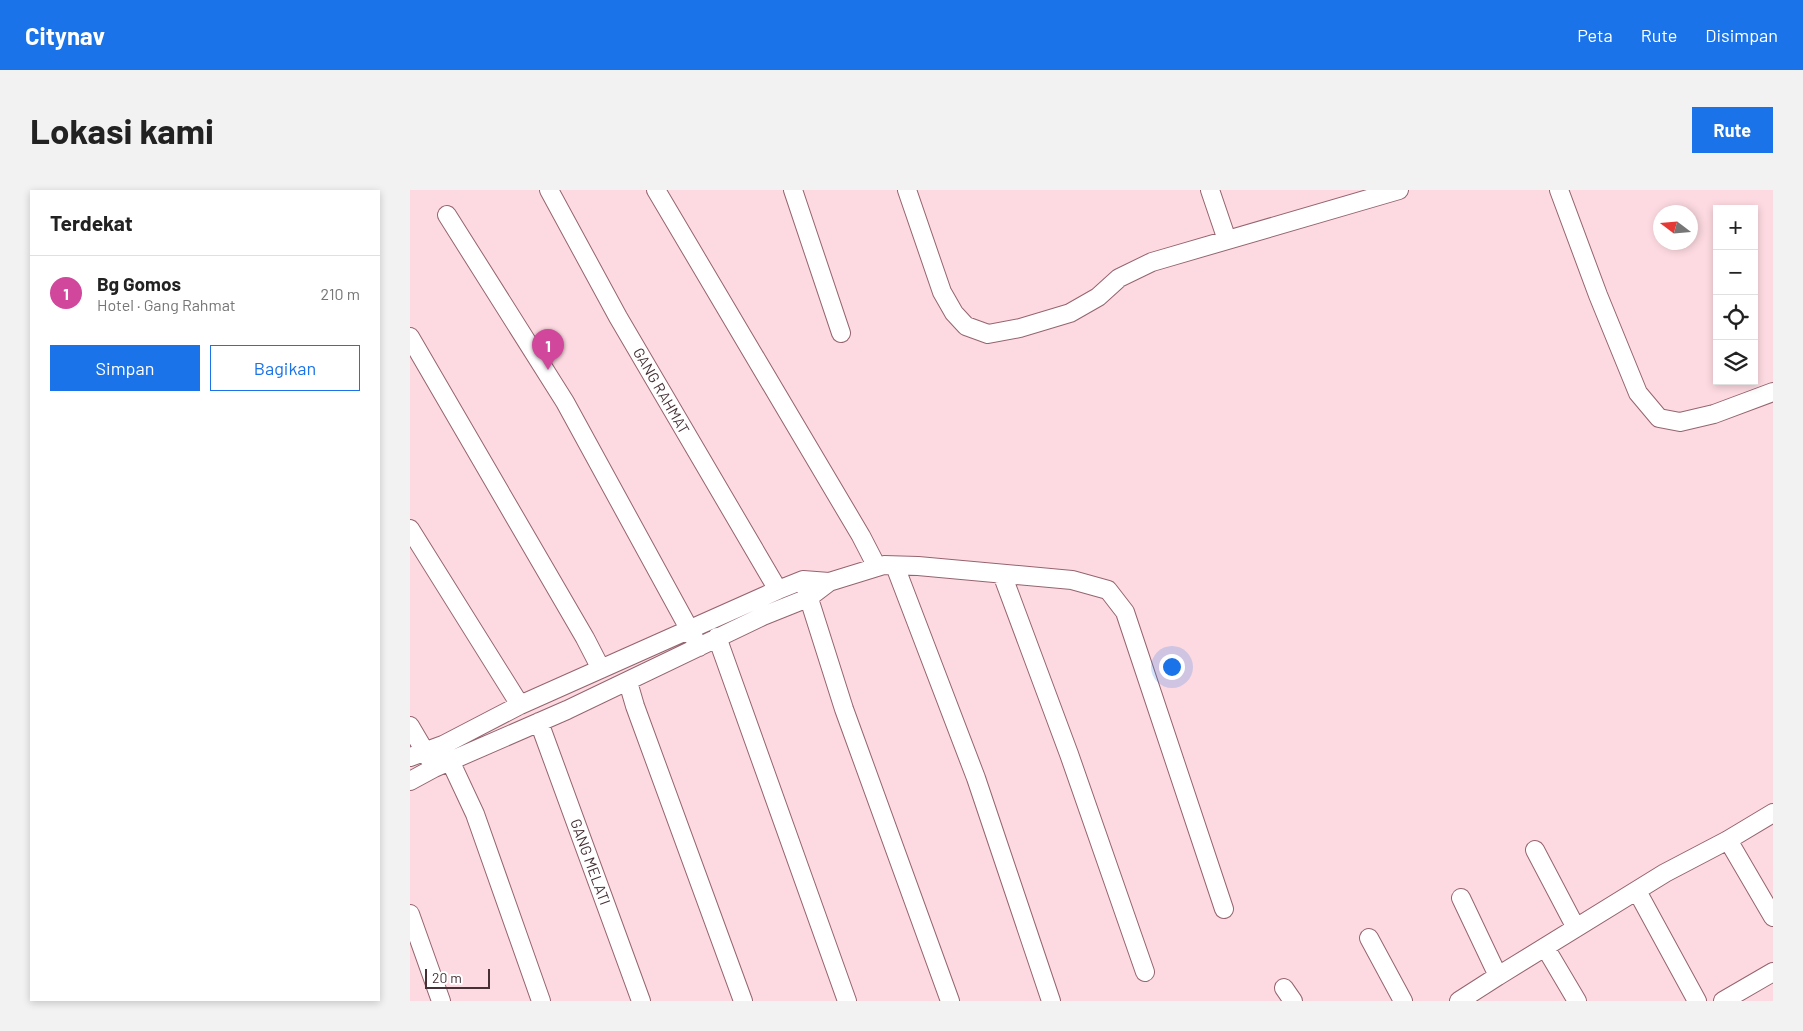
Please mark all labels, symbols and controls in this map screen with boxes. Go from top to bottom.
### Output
text: Citynav [25,21,105,50]
text: Peta [1577,24,1613,46]
text: Rute [1641,24,1677,46]
text: Disimpan [1705,24,1778,46]
button: Rute [1692,107,1773,153]
text: Lokasi kami [30,109,214,151]
north arrow [1653,205,1698,250]
map controls [1713,205,1758,385]
button: + [1713,205,1758,250]
text: Terdekat [50,210,133,235]
button: − [1713,250,1758,295]
text: Bg Gomos [97,272,181,295]
text: 1 [63,284,69,303]
text: 210 m [321,284,360,303]
text: Hotel · Gang Rahmat [97,295,236,314]
button: locate [1713,295,1758,340]
pin: 1 [532,329,564,370]
button: layers [1713,340,1758,385]
street label: GANG RAHMAT [630,344,694,437]
button: Simpan [50,345,200,391]
button: Bagikan [210,345,360,391]
your location [1159,654,1185,680]
street label: GANG MELATI [567,816,615,907]
scale bar [425,966,490,989]
text: 20 m [432,969,462,986]

